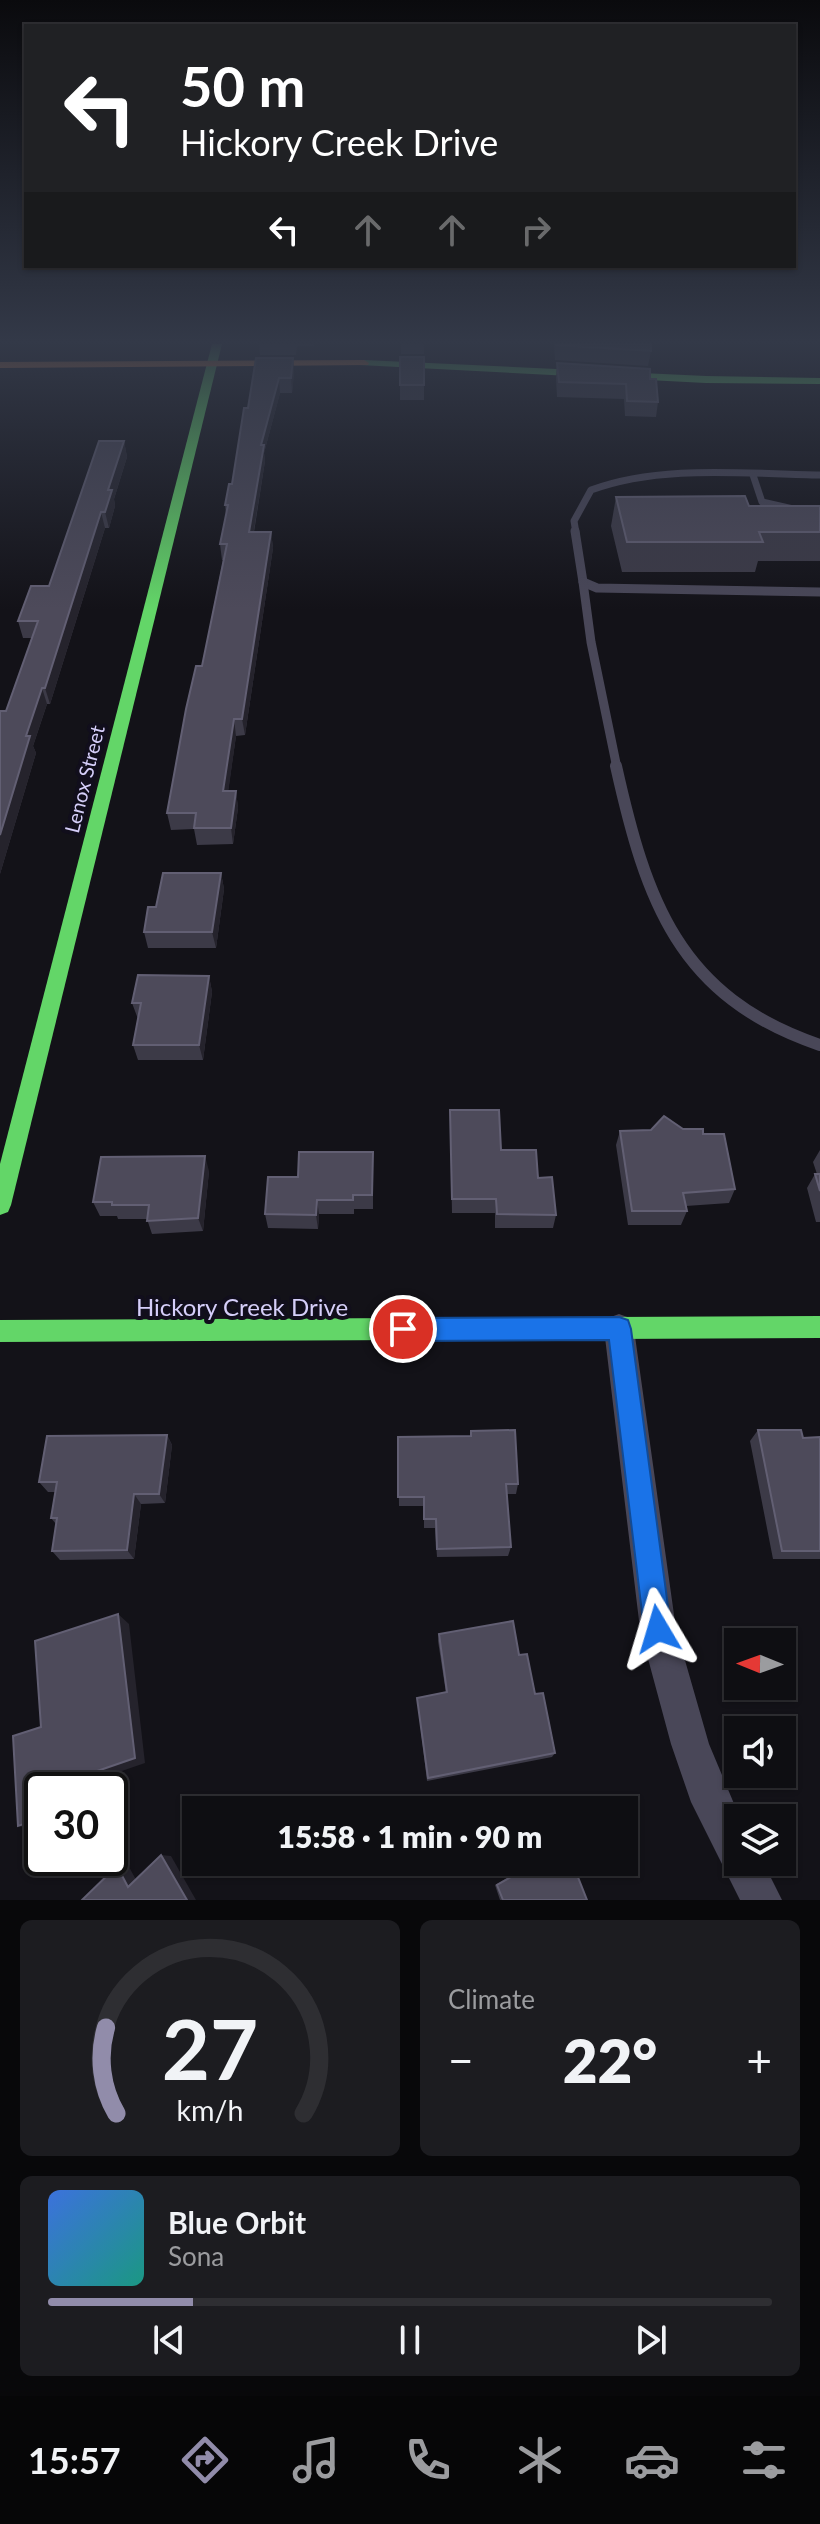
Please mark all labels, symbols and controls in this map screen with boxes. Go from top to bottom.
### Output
text: 50 m [180,52,305,119]
icon: left [48,56,152,160]
text: Hickory Creek Drive [180,120,498,164]
icon: left [262,208,306,252]
icon: ahead [346,208,390,252]
icon: ahead [430,208,474,252]
icon: right [514,208,558,252]
street label: Lenox Street [59,723,109,835]
street label: Hickory Creek Drive [136,1292,348,1321]
pin [369,1295,437,1363]
icon: arrive [381,1307,425,1351]
position arrow [616,1587,700,1671]
north arrow [724,1628,796,1700]
map controls [724,1628,796,1876]
button: sound [724,1716,796,1788]
speed limit sign: 30 [24,1772,128,1876]
button: layers [724,1804,796,1876]
text: 15:58 · 1 min · 90 m [278,1818,542,1854]
text: Climate [448,1983,535,2015]
text: 27 [162,1998,258,2098]
text: 22° [563,2024,657,2096]
text: − [448,2034,474,2086]
text: + [746,2034,772,2086]
text: km/h [177,2093,243,2127]
text: Blue Orbit [168,2204,306,2240]
text: Sona [168,2240,224,2272]
icon: previous [147,2318,191,2362]
icon: pause [388,2318,432,2362]
icon: next [629,2318,673,2362]
icon: directions [177,2432,233,2488]
icon: music [288,2432,344,2488]
icon: phone [400,2432,456,2488]
icon: climate [512,2432,568,2488]
icon: car [624,2432,680,2488]
icon: filters [736,2432,792,2488]
text: 15:57 [28,2438,121,2482]

